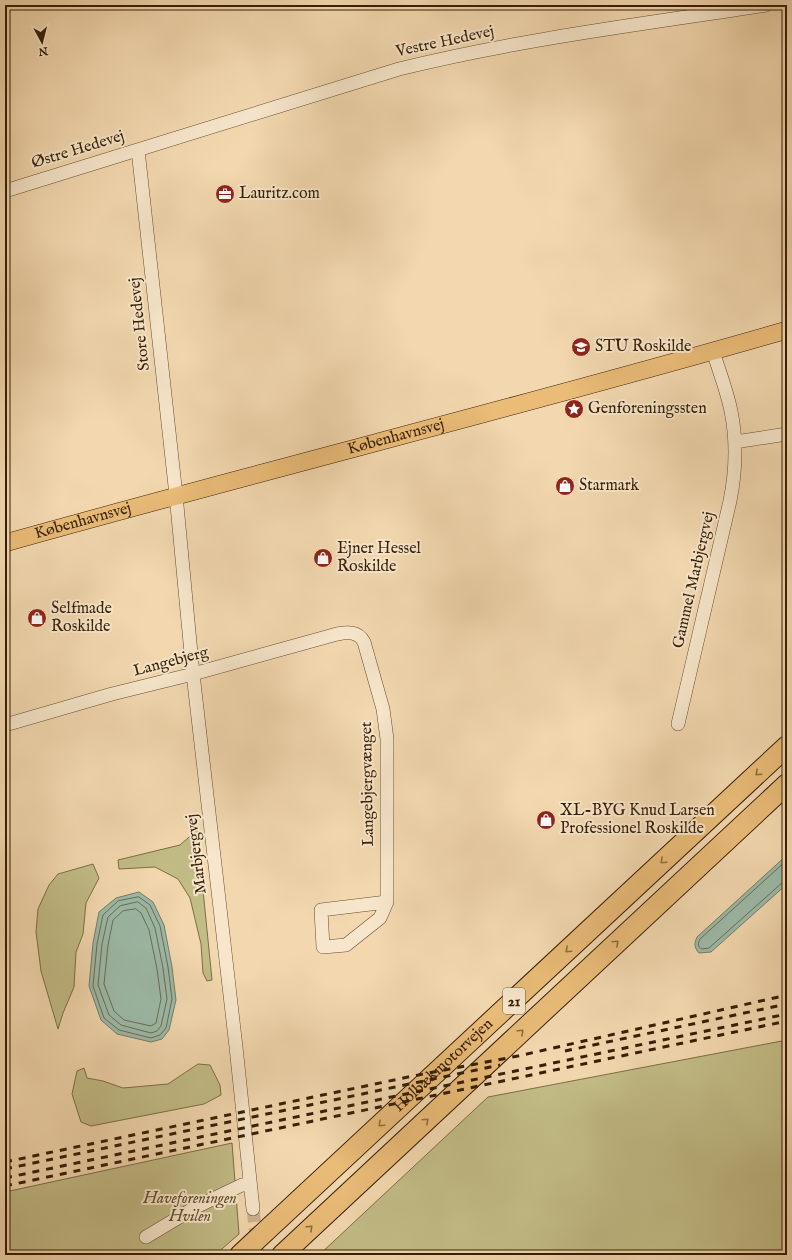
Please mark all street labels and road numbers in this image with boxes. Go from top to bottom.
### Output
street label: Vestre Hedevej [393,22,496,62]
street label: Østre Hedevej [29,126,127,174]
street label: Store Hedevej [125,276,155,372]
street label: Københavnsvej [345,415,446,460]
street label: Københavnsvej [33,499,134,544]
street label: Gammel Marbjergvej [669,510,719,650]
street label: Langebjerg [131,642,211,682]
street label: Langebjergvænget [357,721,379,847]
street label: Marbjergvej [182,813,212,895]
road number: 21 [503,988,525,1014]
street label: Holbækmotorvejen [389,1014,498,1117]

